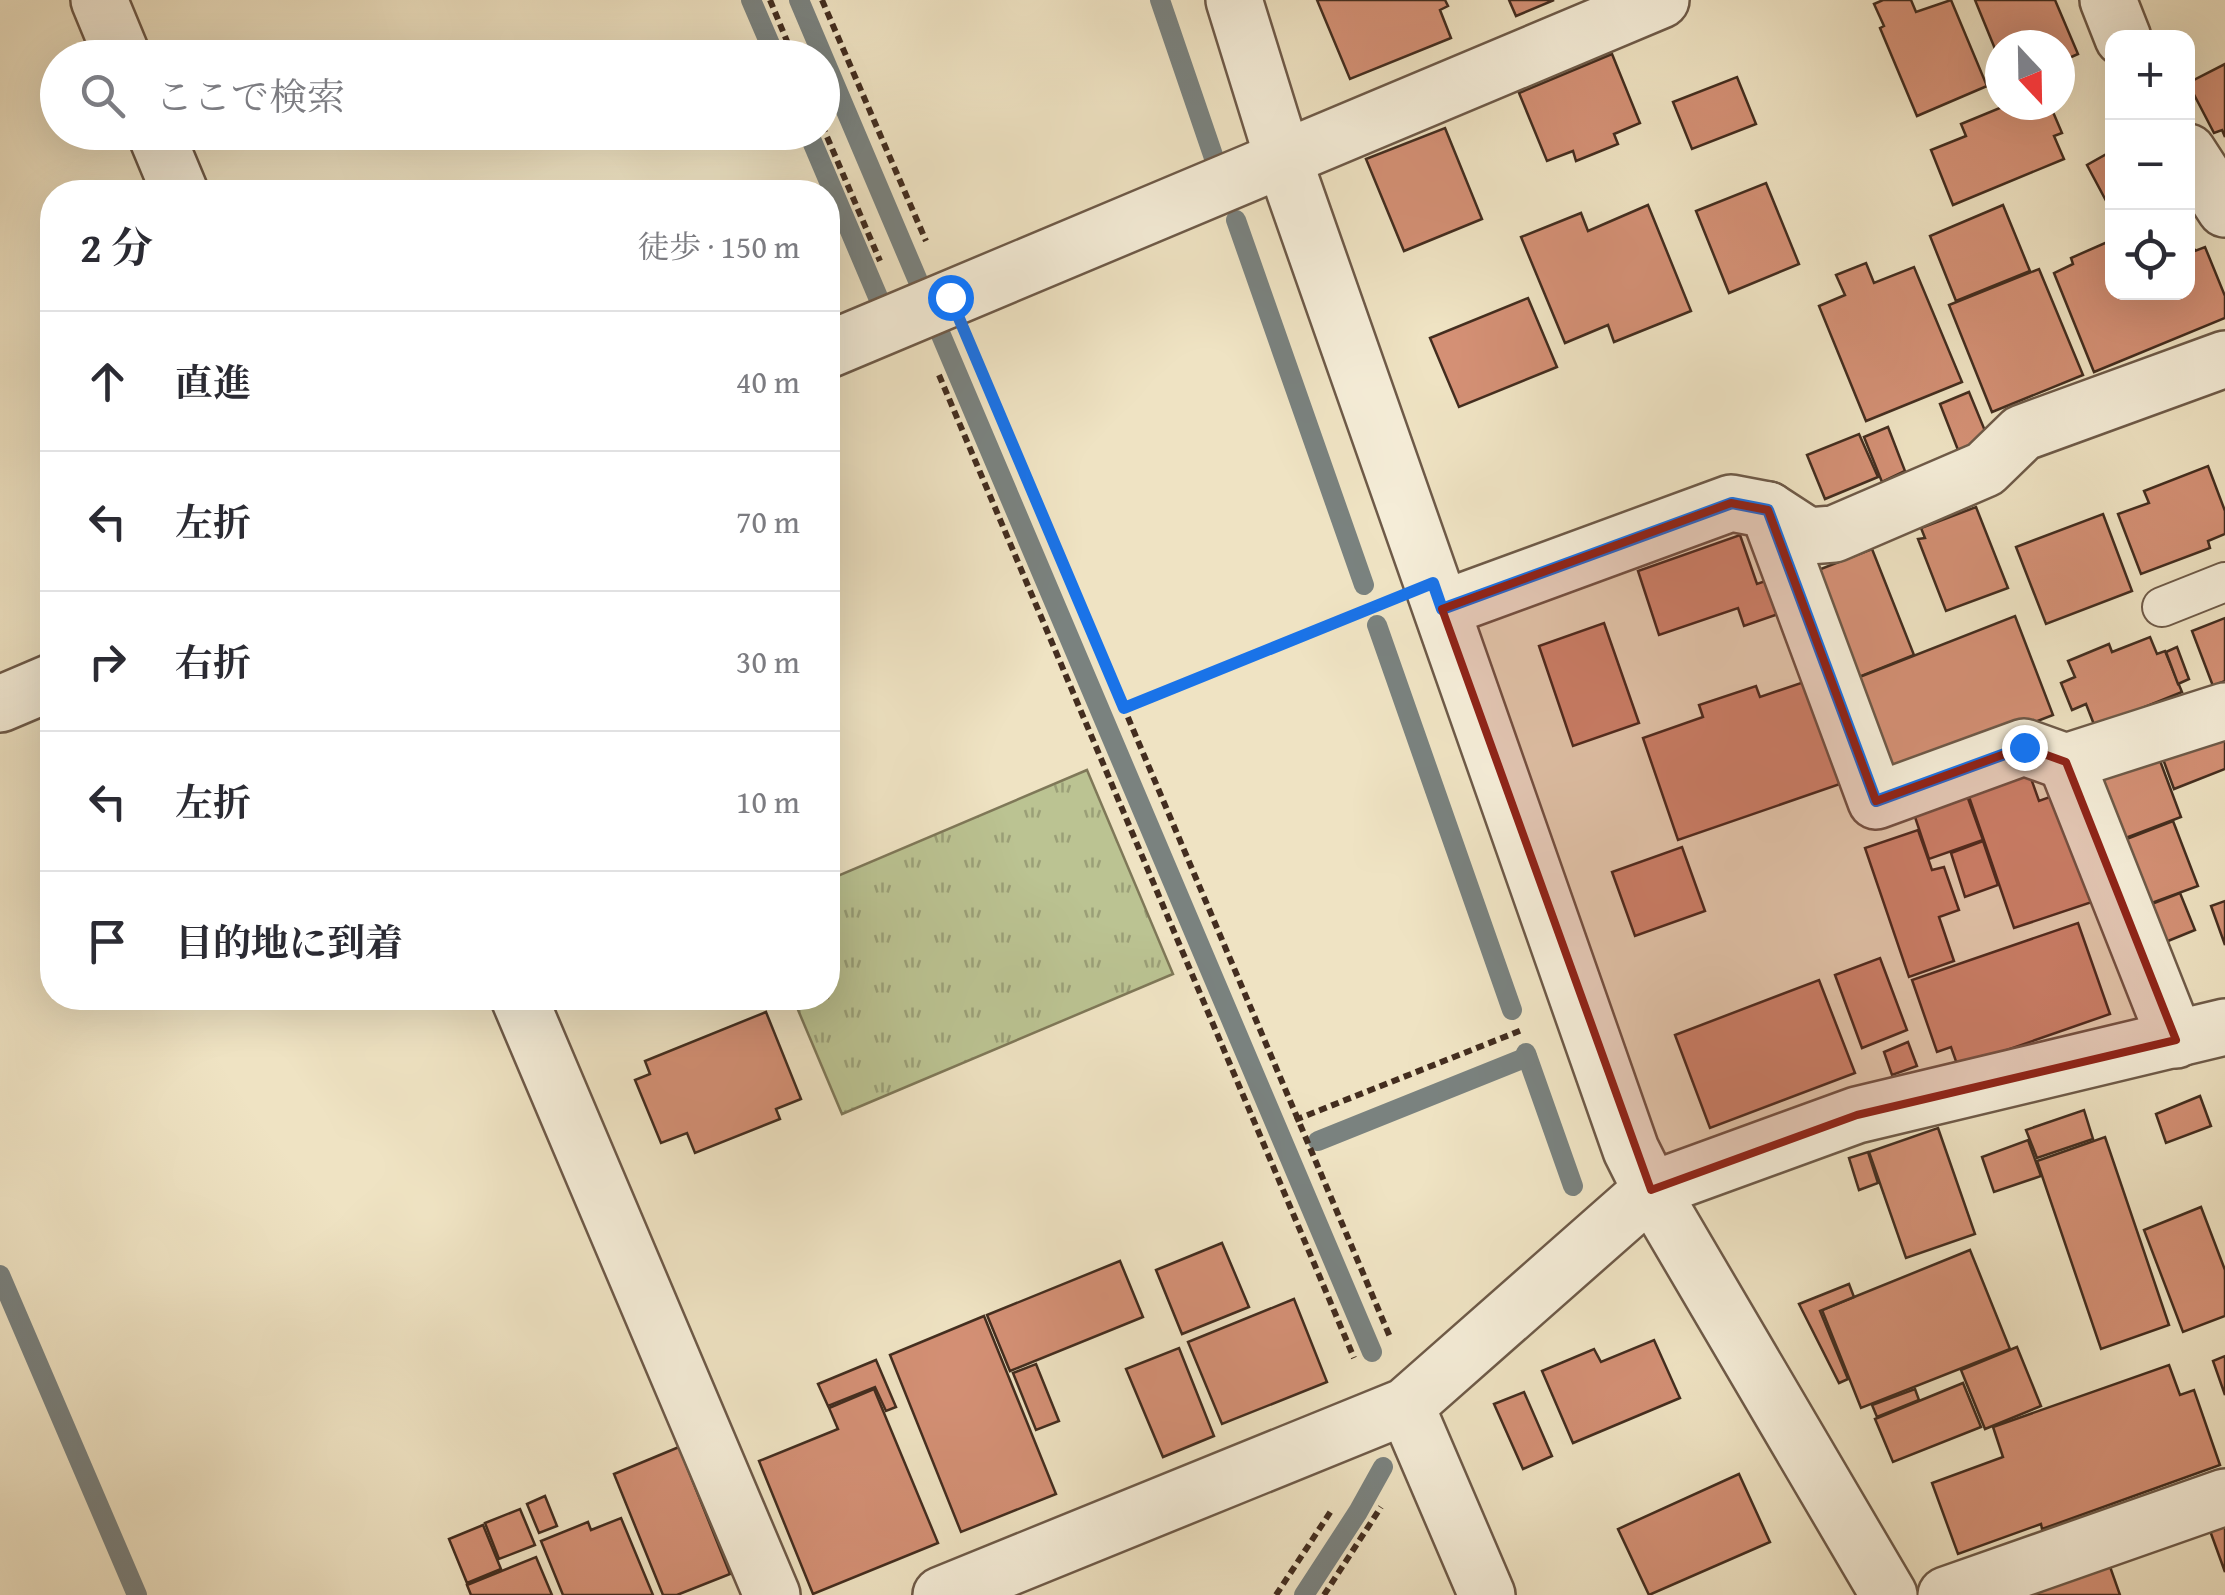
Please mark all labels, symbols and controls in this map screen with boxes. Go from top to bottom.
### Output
north arrow [1985,30,2075,120]
map controls [2105,30,2195,300]
button: + [2105,30,2195,120]
search box [40,40,840,150]
icon: search [75,68,130,123]
text: ここで検索 [155,68,345,124]
button: − [2105,120,2195,210]
button: locate [2105,210,2195,300]
text: 2 分 [80,216,153,277]
text: 徒歩 · 150 m [637,223,800,270]
route start [928,275,974,321]
icon: ahead [80,354,135,409]
text: 直進 [175,354,251,410]
text: 40 m [736,358,800,405]
icon: left [80,494,135,549]
text: 左折 [175,494,251,550]
text: 70 m [736,498,800,545]
icon: right [80,634,135,689]
text: 右折 [175,634,251,690]
text: 30 m [736,638,800,685]
route end [2002,725,2048,771]
icon: left [80,774,135,829]
text: 左折 [175,774,251,830]
text: 10 m [736,778,800,825]
icon: arrive [80,914,135,969]
text: 目的地に到着 [175,914,403,970]

